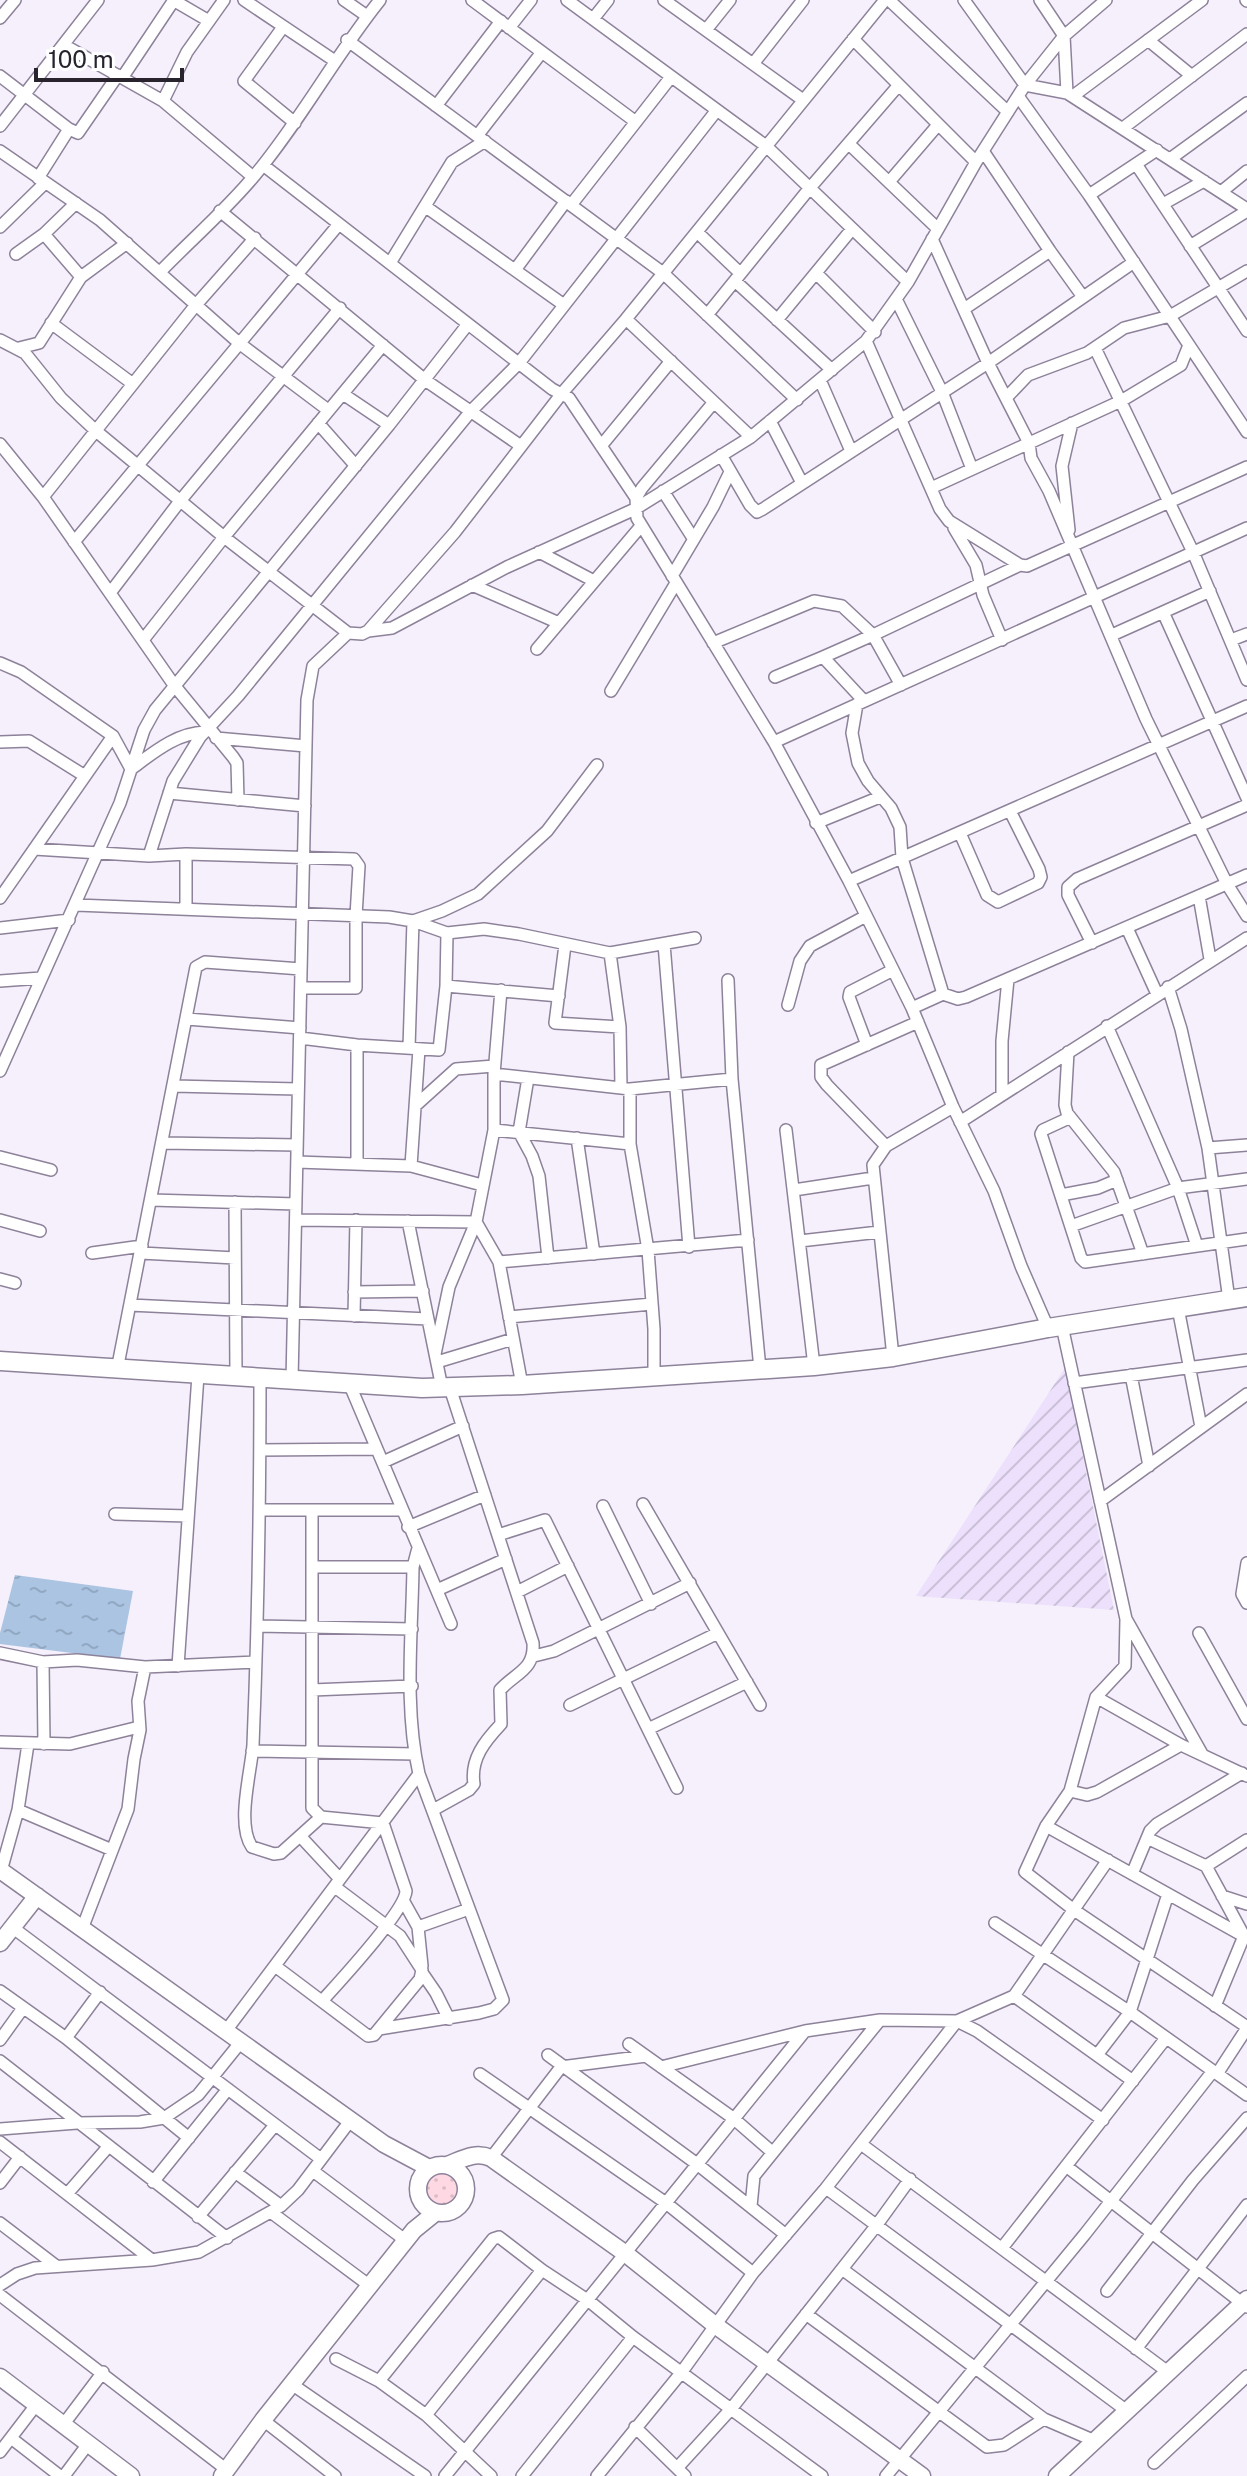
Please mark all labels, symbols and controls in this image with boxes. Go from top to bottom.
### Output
scale bar [36,32,182,82]
text: 100 m [48,45,114,73]

